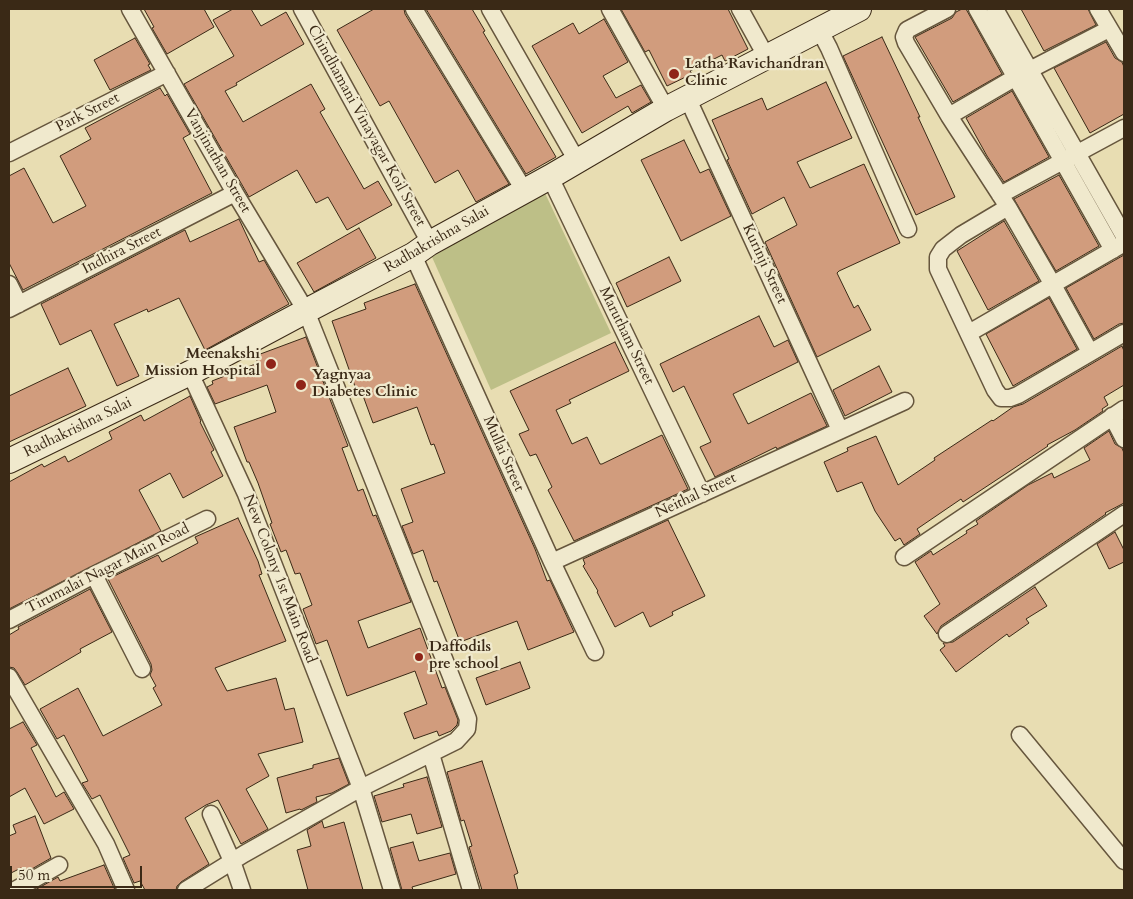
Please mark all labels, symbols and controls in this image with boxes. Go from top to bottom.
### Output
street label: Chindhamani Vinayagar Koil Street [303,22,429,230]
place label: Latha Ravichandran Clinic [685,56,824,91]
marker: Latha Ravichandran Clinic [667,67,681,81]
street label: Park Street [53,89,123,137]
street label: Vanjinathan Street [180,106,254,216]
street label: Radhakrishna Salai [381,203,493,277]
street label: Kurinji Street [738,221,790,307]
street label: Indhira Street [80,223,164,279]
street label: Marutham Street [595,284,657,388]
place label: Meenakshi Mission Hospital [145,346,260,381]
marker: Meenakshi Mission Hospital [264,357,278,371]
place label: Yagnyaa Diabetes Clinic [312,367,417,402]
marker: Yagnyaa Diabetes Clinic [294,378,308,392]
street label: Radhakrishna Salai [21,394,135,462]
street label: Mullai Street [478,413,528,495]
street label: Neithal Street [653,469,739,523]
street label: New Colony 1st Main Road [238,492,320,666]
street label: Tirumalai Nagar Main Road [23,520,193,618]
place label: Daffodils pre school [429,639,499,674]
marker: Daffodils pre school [413,651,425,663]
scale bar [12,856,145,888]
text: 50 m [18,865,50,885]

